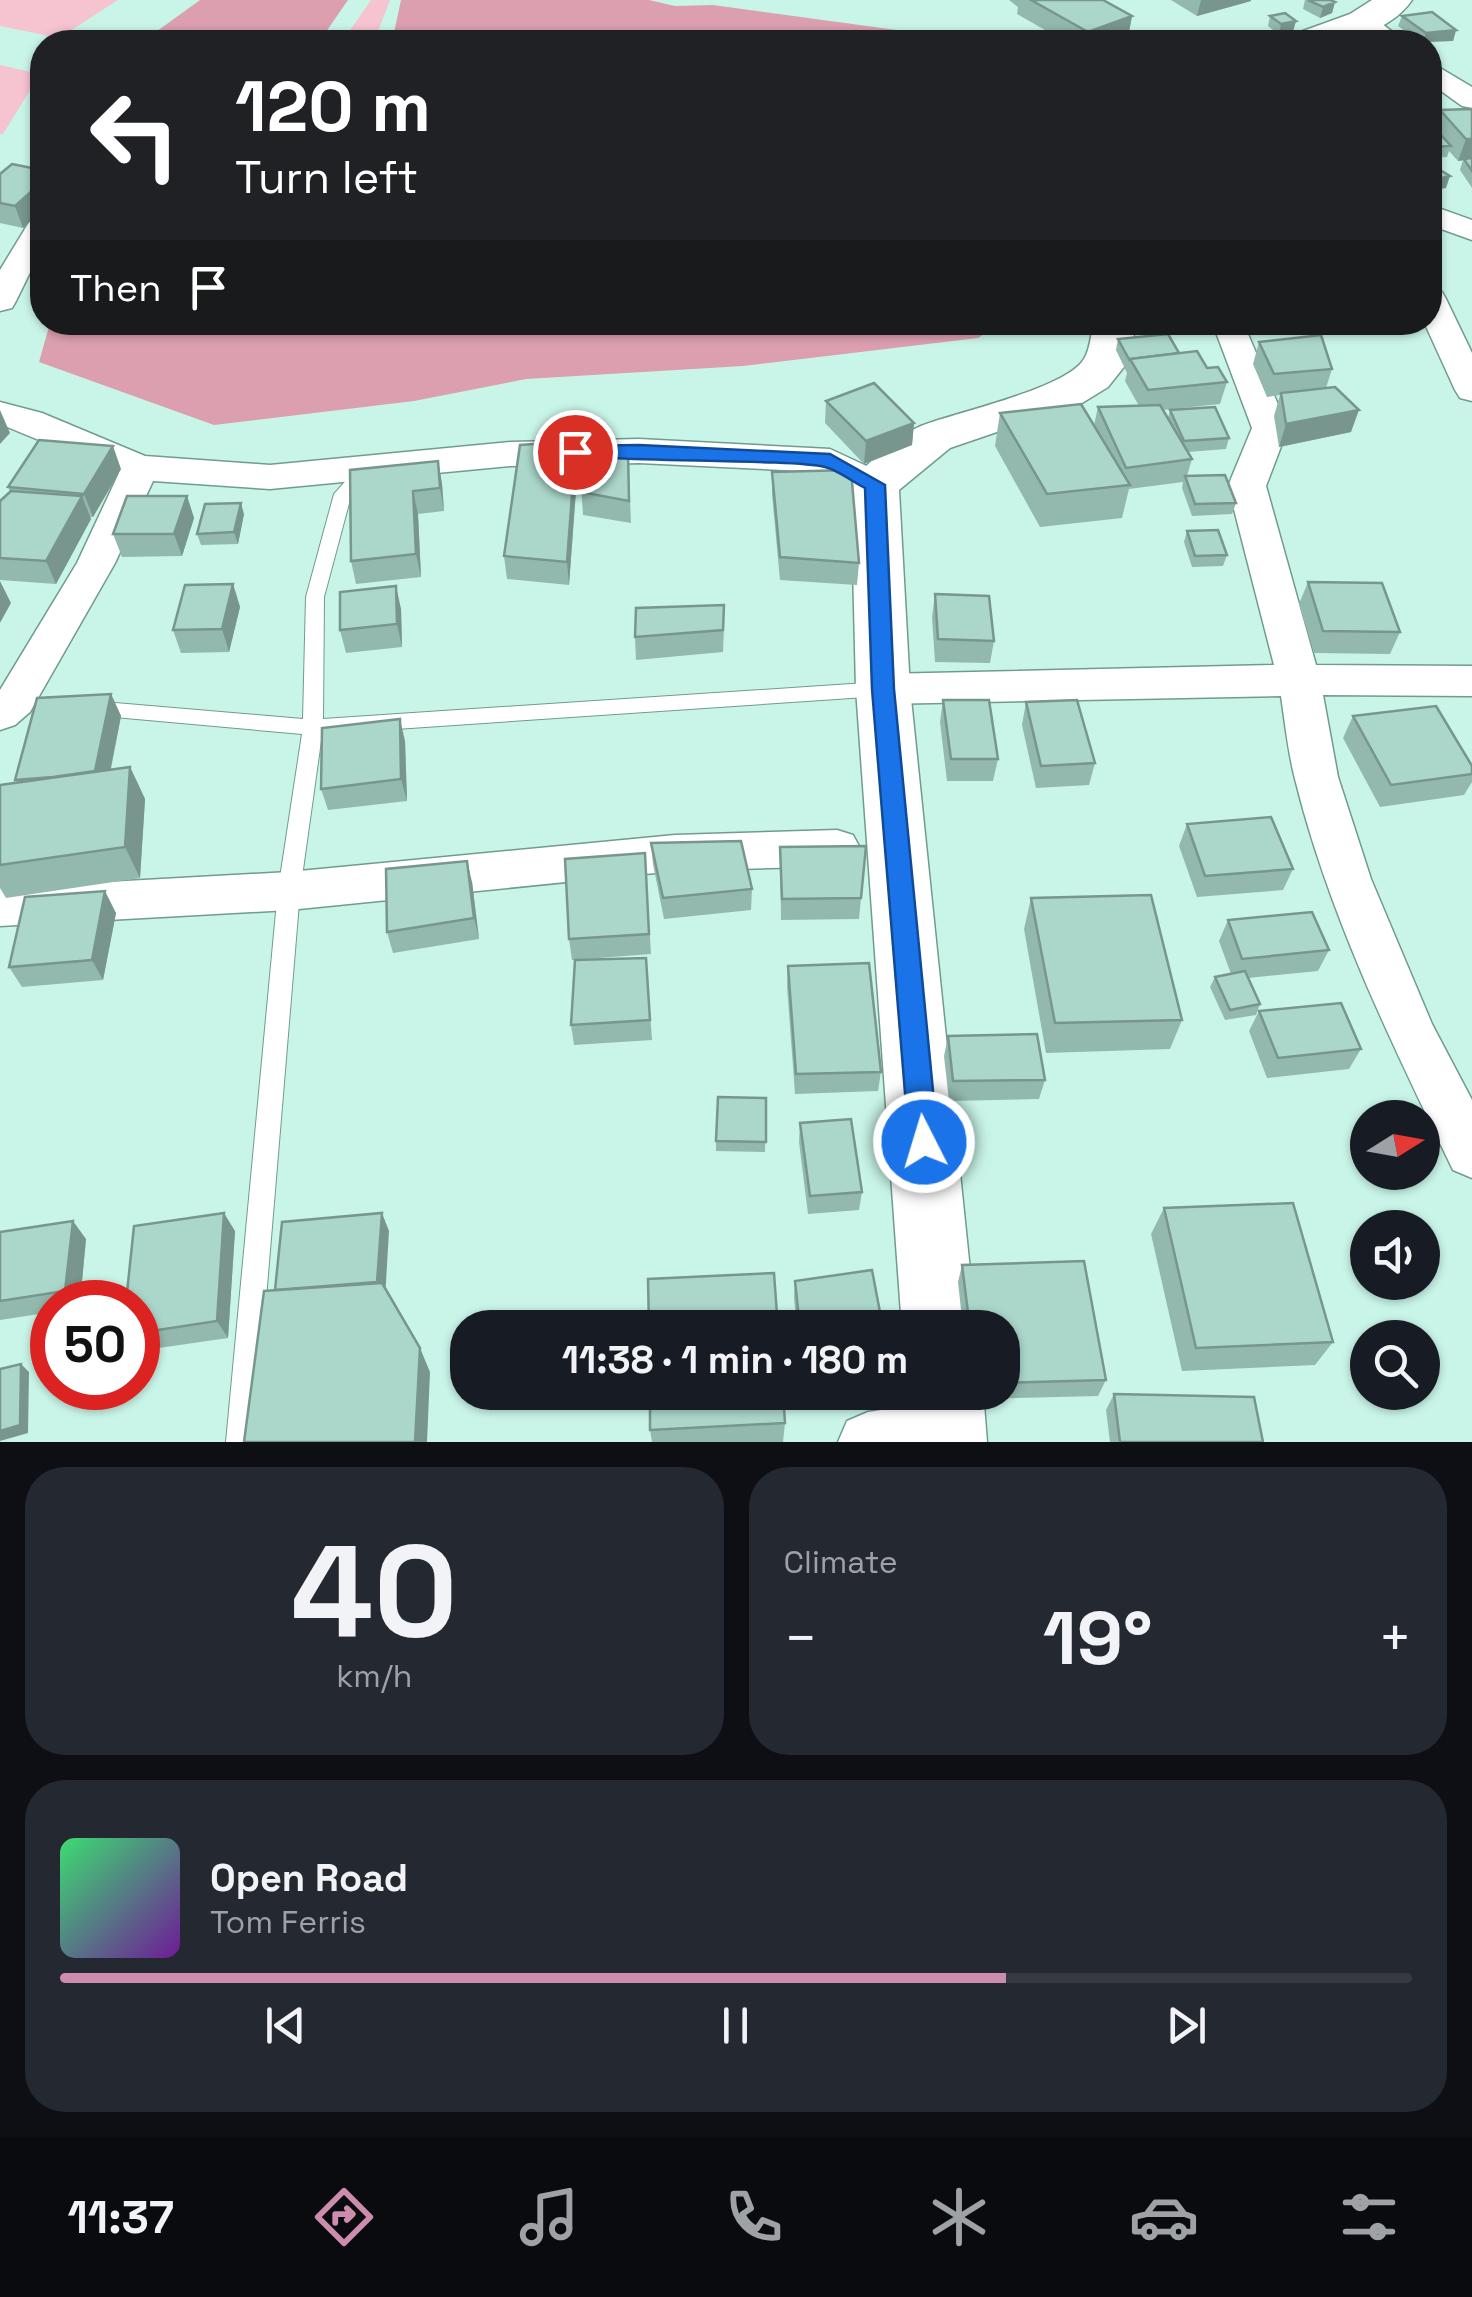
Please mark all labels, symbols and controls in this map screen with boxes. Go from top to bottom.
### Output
text: 120 m [235,62,431,151]
icon: left [70,70,200,200]
text: Turn left [235,149,418,206]
icon: arrive [181,260,236,315]
text: Then [70,264,161,312]
pin [533,410,618,495]
icon: arrive [548,425,603,480]
position arrow [872,1090,976,1194]
north arrow [1350,1100,1440,1190]
map controls [1350,1100,1440,1410]
button: sound [1350,1210,1440,1300]
speed limit sign: 50 [30,1280,160,1410]
button: search [1350,1320,1440,1410]
text: 11:38 · 1 min · 180 m [562,1336,908,1384]
text: 40 [291,1508,458,1674]
text: Climate [784,1542,898,1582]
text: 19° [1043,1590,1153,1686]
text: − [784,1603,818,1673]
text: + [1378,1603,1412,1673]
text: km/h [336,1656,412,1696]
text: Open Road [210,1854,408,1902]
text: Tom Ferris [210,1902,366,1942]
icon: previous [258,1998,313,2053]
icon: pause [708,1998,763,2053]
icon: next [1159,1998,1214,2053]
icon: directions [309,2182,379,2252]
icon: music [514,2182,584,2252]
icon: phone [719,2182,789,2252]
icon: climate [924,2182,994,2252]
icon: car [1129,2182,1199,2252]
icon: filters [1334,2182,1404,2252]
text: 11:37 [68,2189,174,2246]

